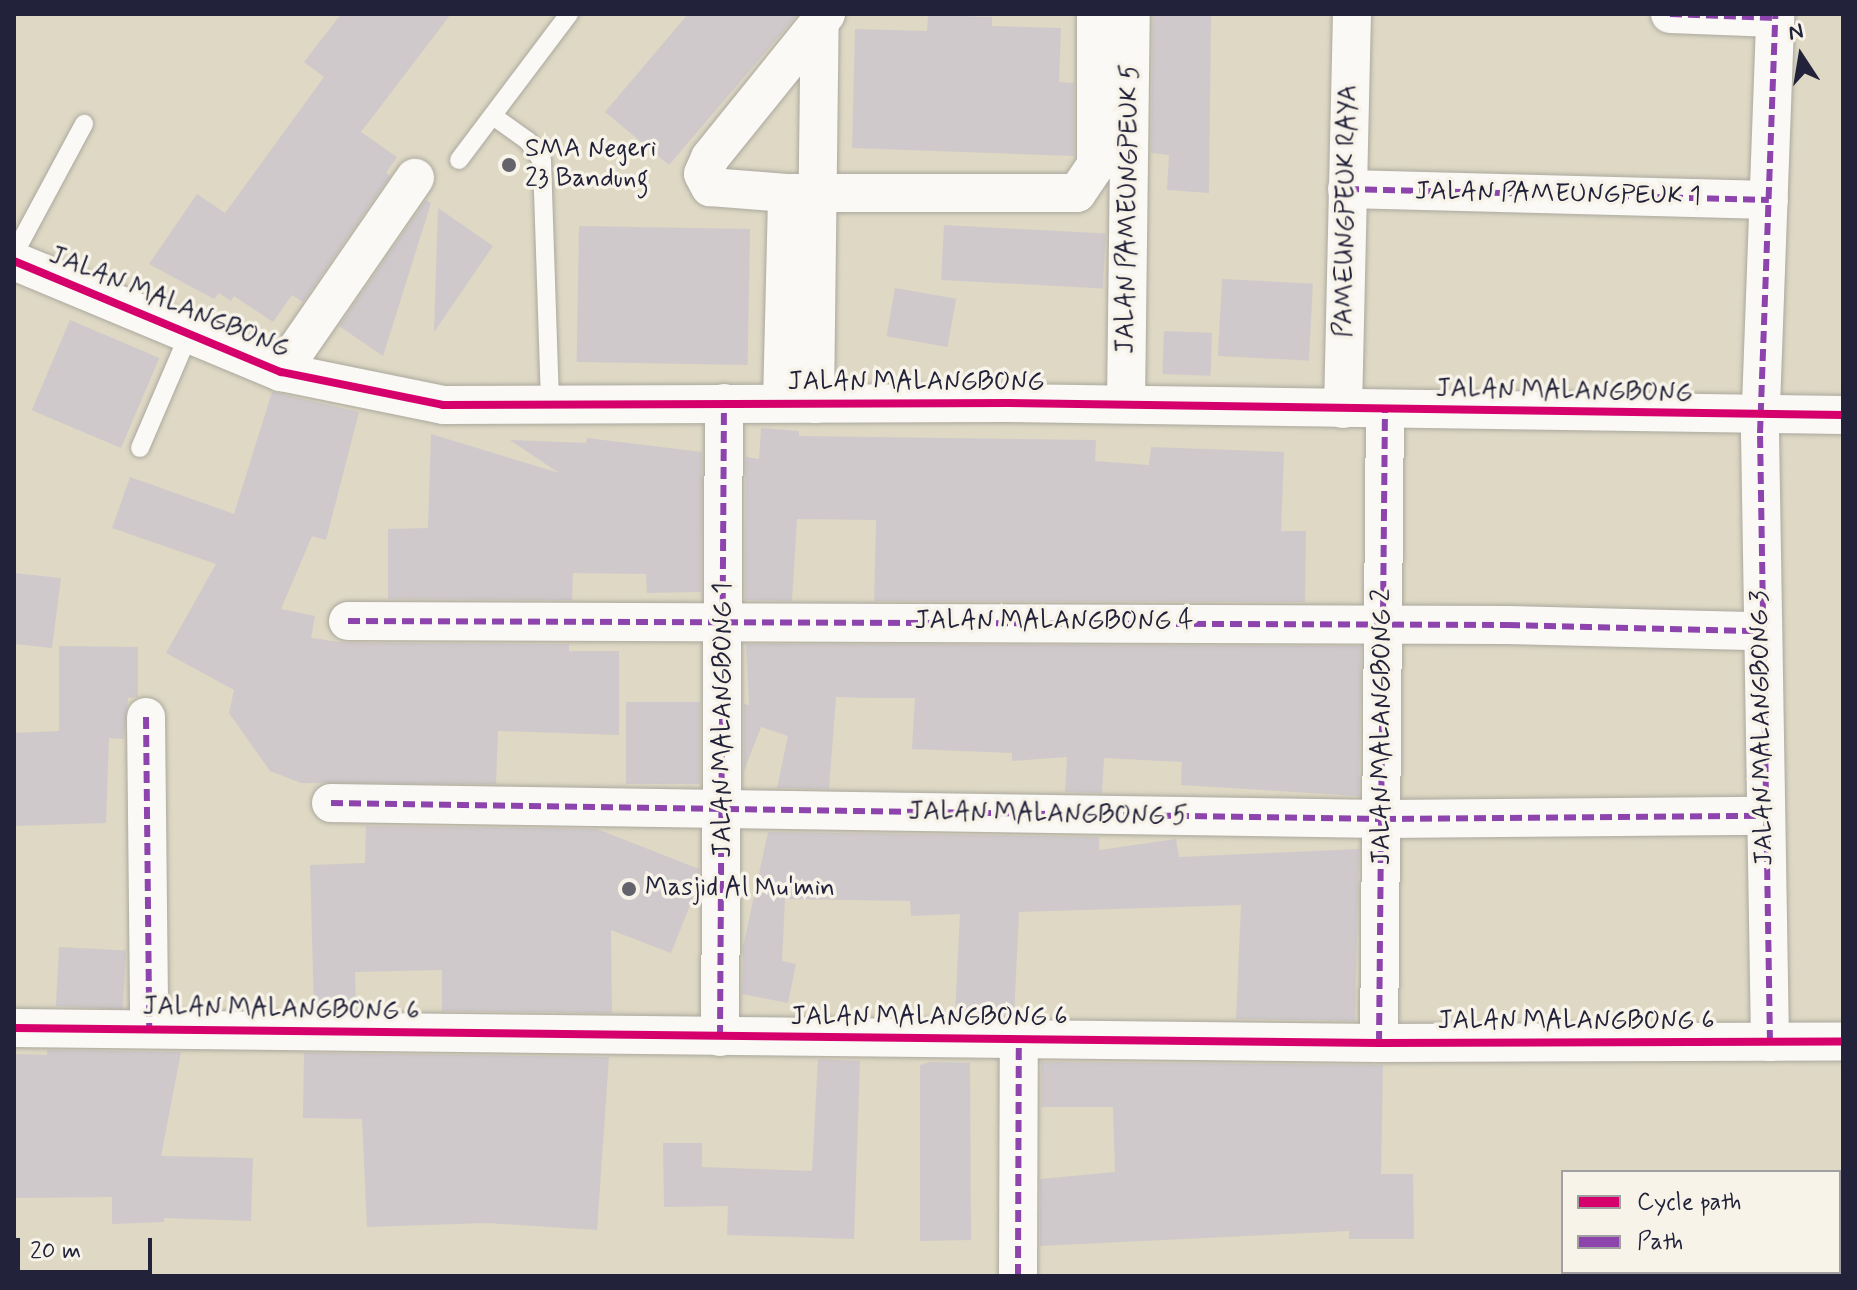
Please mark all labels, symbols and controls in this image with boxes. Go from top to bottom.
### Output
north arrow [1761,16,1841,96]
text: N [1786,17,1806,48]
street label: JALAN PAMEUNGPEUK 5 [1111,62,1147,356]
street label: PAMEUNGPEUK RAYA [1329,84,1365,338]
place label: SMA Negeri 23 Bandung [525,134,659,196]
marker: SMA Negeri 23 Bandung [500,156,518,174]
street label: JALAN PAMEUNGPEUK 1 [1413,177,1703,213]
street label: JALAN MALANGBONG [45,241,293,365]
street label: JALAN MALANGBONG [788,367,1044,399]
street label: JALAN MALANGBONG [1436,374,1692,410]
street label: JALAN MALANGBONG 1 [708,583,740,857]
street label: JALAN MALANGBONG 2 [1367,589,1399,865]
street label: JALAN MALANGBONG 3 [1745,591,1781,865]
street label: JALAN MALANGBONG 4 [915,606,1193,638]
street label: JALAN MALANGBONG 5 [909,797,1187,833]
place label: Masjid Al Mu'min [645,873,837,905]
marker: Masjid Al Mu'min [620,880,638,898]
street label: JALAN MALANGBONG 6 [143,992,419,1028]
street label: JALAN MALANGBONG 6 [791,1002,1067,1034]
street label: JALAN MALANGBONG 6 [1438,1006,1714,1038]
legend [1561,1170,1841,1274]
text: Cycle path [1637,1187,1742,1218]
scale bar [20,1222,156,1272]
text: Path [1637,1227,1683,1258]
text: 20 m [30,1236,81,1267]

